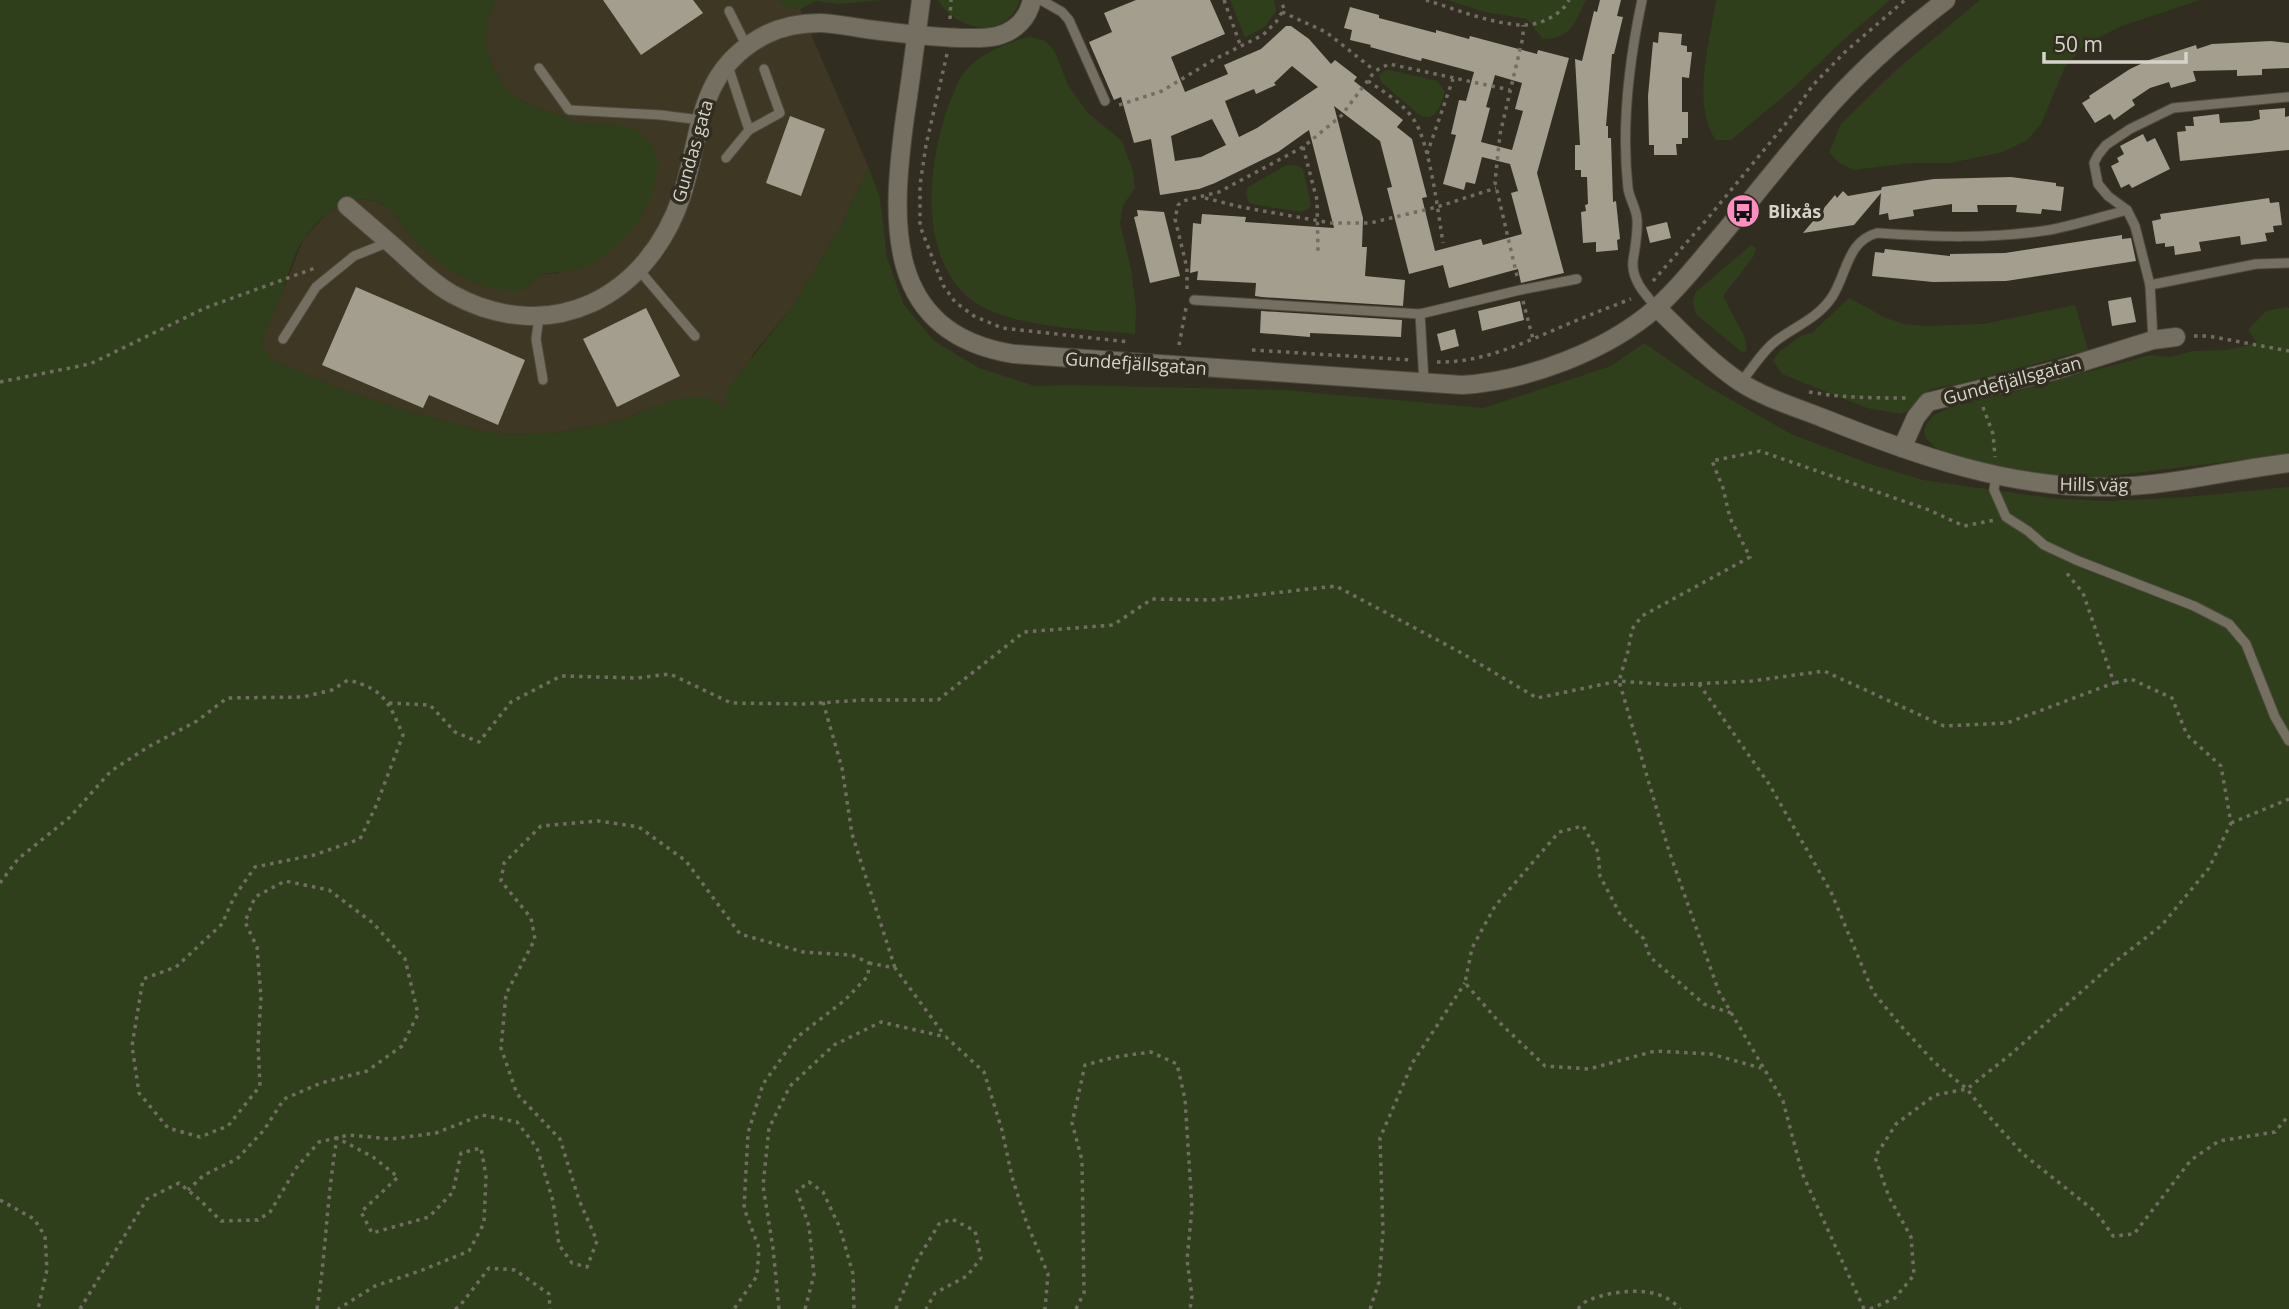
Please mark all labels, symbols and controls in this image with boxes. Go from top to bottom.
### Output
scale bar [2044,21,2186,65]
text: 50 m [2054,30,2103,58]
street label: Gundas gata [666,97,718,205]
bus stop icon: Blixås [1724,192,1762,230]
place label: Blixås [1768,199,1821,223]
street label: Gundefjällsgatan [1064,346,1208,380]
street label: Gundefjällsgatan [1940,350,2084,410]
street label: Hills väg [2059,471,2129,497]

